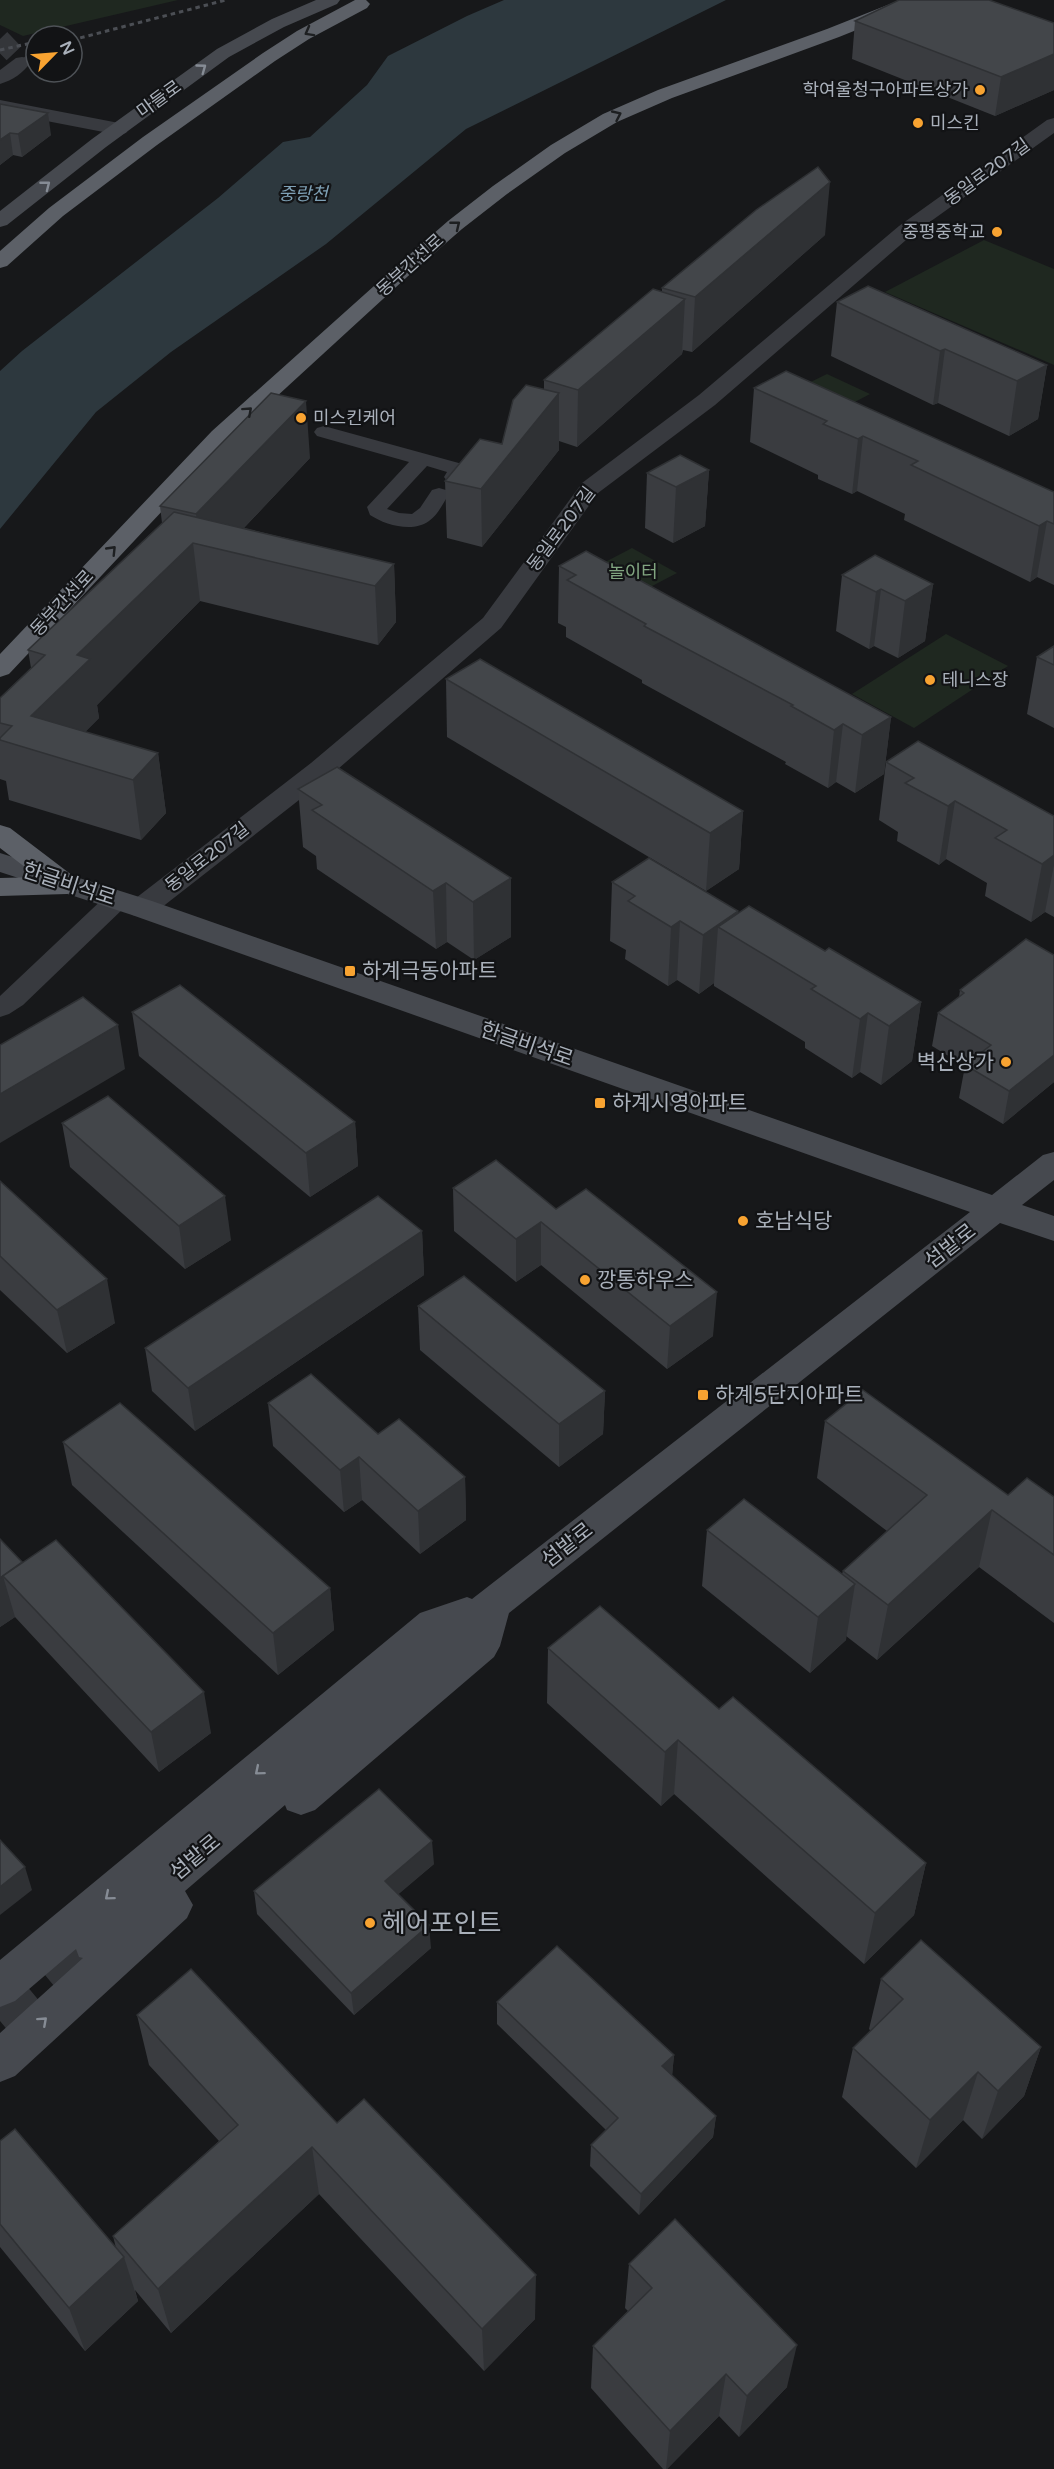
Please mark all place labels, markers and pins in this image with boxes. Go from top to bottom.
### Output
place label: 학여울청구아파트상가 [802,79,968,101]
marker: 학여울청구아파트상가 [973,83,987,97]
place label: 미스킨 [930,112,980,134]
marker: 미스킨 [911,116,925,130]
place label: 중평중학교 [902,221,985,243]
marker: 중평중학교 [990,225,1004,239]
place label: 미스킨케어 [313,407,396,429]
marker: 미스킨케어 [294,411,308,425]
place label: 테니스장 [942,669,1008,691]
marker: 테니스장 [923,673,937,687]
place label: 하계극동아파트 [362,959,497,984]
marker: 하계극동아파트 [343,964,357,978]
place label: 벽산상가 [917,1050,994,1075]
marker: 벽산상가 [999,1055,1013,1069]
place label: 하계시영아파트 [612,1091,747,1116]
marker: 하계시영아파트 [593,1096,607,1110]
place label: 호남식당 [755,1209,832,1234]
marker: 호남식당 [736,1214,750,1228]
place label: 깡통하우스 [597,1268,694,1293]
marker: 깡통하우스 [578,1273,592,1287]
place label: 하계5단지아파트 [715,1383,863,1408]
marker: 하계5단지아파트 [696,1388,710,1402]
place label: 헤어포인트 [382,1908,502,1939]
marker: 헤어포인트 [363,1916,377,1930]

